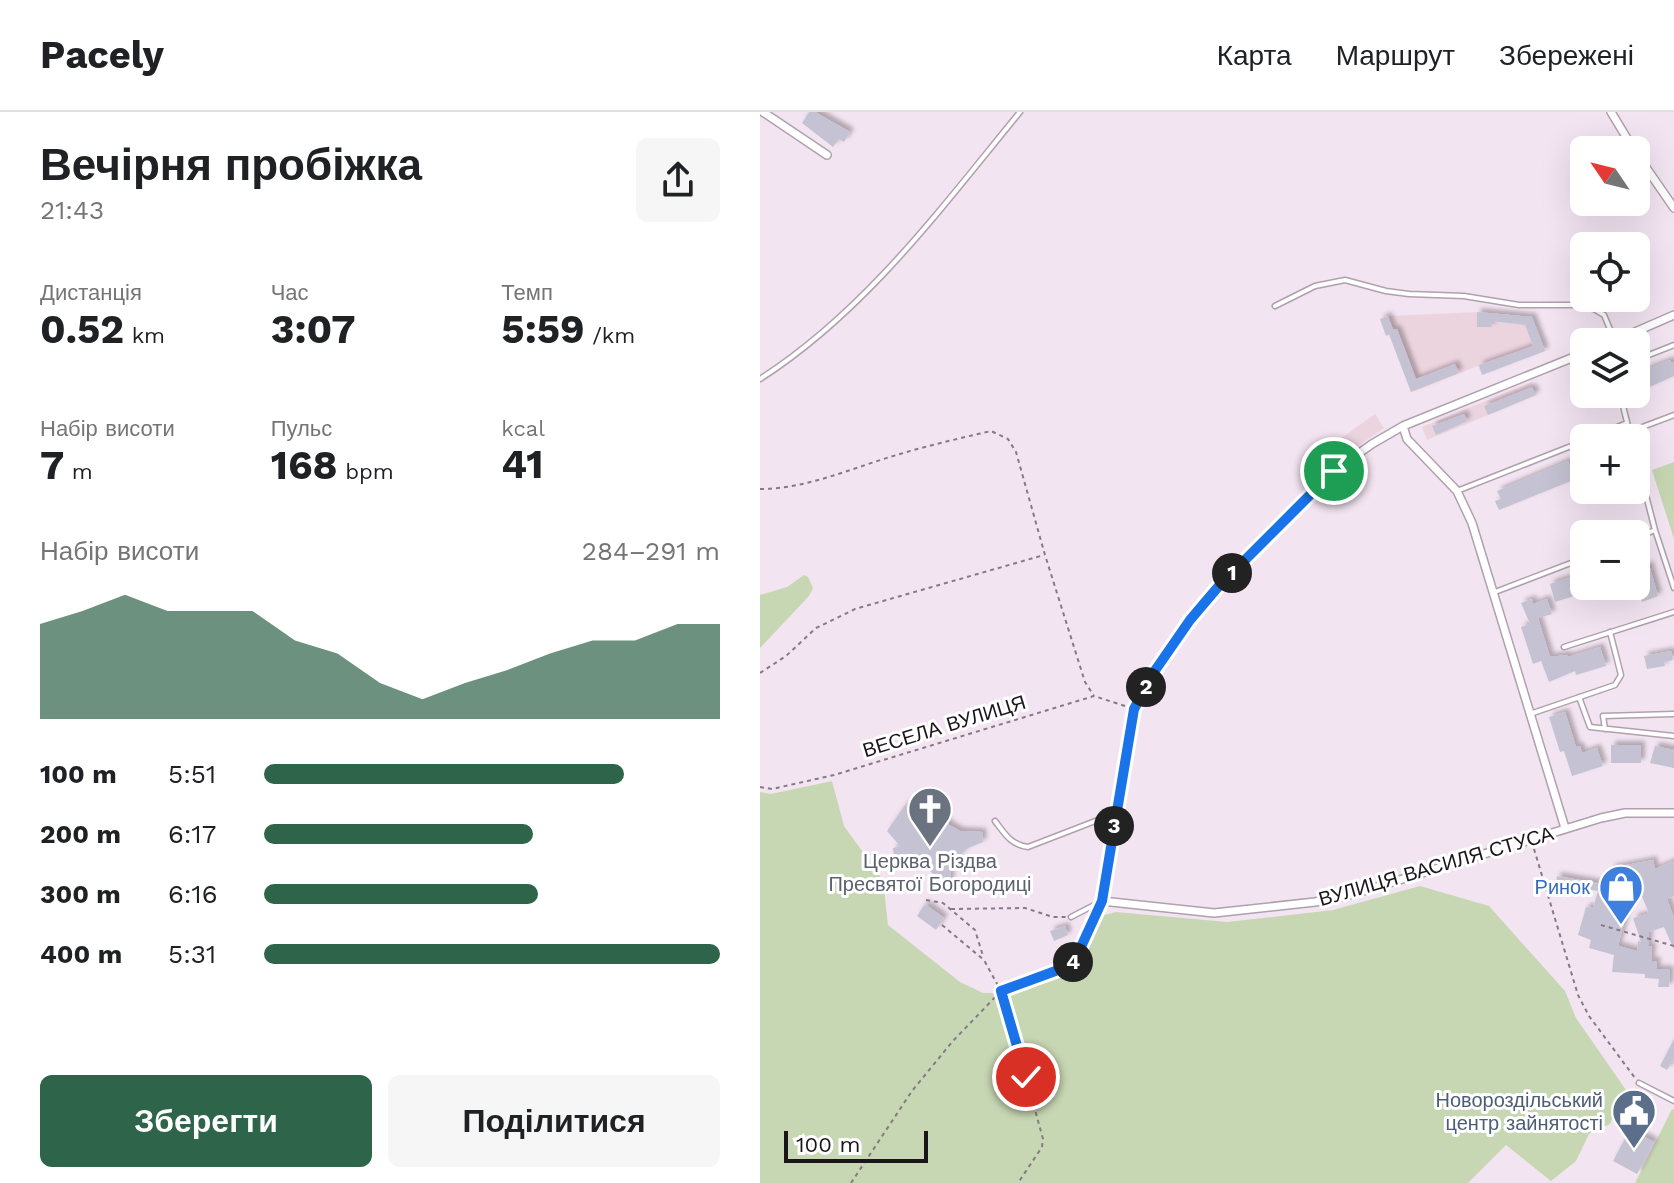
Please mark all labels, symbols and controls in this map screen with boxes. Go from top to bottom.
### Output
text: Pacely [40,33,164,77]
text: Карта [1217,39,1292,72]
text: Маршрут [1336,39,1455,72]
text: Збережені [1499,39,1634,72]
north arrow [1570,136,1650,216]
map controls [1570,136,1650,600]
button: share [636,138,720,222]
text: Вечірня пробіжка [40,139,422,191]
text: 21:43 [40,195,104,225]
button: locate [1570,232,1650,312]
text: Дистанція [40,280,142,305]
text: Час [271,280,309,305]
text: Темп [501,280,553,305]
text: 0.52 [40,306,124,353]
text: 3:07 [271,306,356,353]
text: 5:59 [501,306,585,353]
text: km [124,323,165,348]
text: /km [585,323,635,348]
button: layers [1570,328,1650,408]
text: Набір висоти [40,416,175,441]
text: Пульс [271,416,332,441]
text: kcal [501,416,545,441]
button: + [1570,424,1650,504]
pin [1300,437,1368,505]
text: 41 [501,441,543,488]
text: 7 [40,442,64,489]
text: 168 [271,442,338,489]
icon: arrive [1312,449,1356,493]
text: m [64,459,93,484]
text: bpm [338,459,394,484]
button: − [1570,520,1650,600]
text: Набір висоти [40,536,199,566]
text: 284–291 m [582,536,720,566]
pin: 1 [1212,553,1252,593]
text: 1 [1227,560,1237,585]
pin: 2 [1126,667,1166,707]
text: 2 [1139,674,1153,699]
street label: ВЕСЕЛА ВУЛИЦЯ [860,690,1028,762]
text: 100 m [40,759,117,789]
text: 5:51 [168,759,216,789]
church icon: Церква Різдва Пресвятої Богородиці [906,785,954,848]
pin: 3 [1094,806,1134,846]
text: 3 [1107,813,1121,838]
text: 200 m [40,819,121,849]
text: 6:17 [168,819,216,849]
street label: ВУЛИЦЯ ВАСИЛЯ СТУСА [1316,821,1557,911]
place label: Церква Різдва Пресвятої Богородиці [828,849,1032,896]
shop icon: Ринок [1597,863,1645,926]
place label: Ринок [1535,875,1590,899]
text: 300 m [40,879,121,909]
text: 6:16 [168,879,217,909]
text: 400 m [40,939,122,969]
text: 5:31 [168,939,216,969]
pin: 4 [1053,942,1093,982]
text: 4 [1066,949,1080,974]
pin [992,1043,1060,1111]
icon: check [1004,1055,1048,1099]
button: Зберегти [40,1075,372,1167]
button: Поділитися [388,1075,720,1167]
public building icon: Новороздільський центр зайнятості [1610,1087,1658,1150]
place label: Новороздільський центр зайнятості [1435,1088,1603,1135]
scale bar [784,1127,928,1163]
text: 100 m [796,1132,860,1157]

